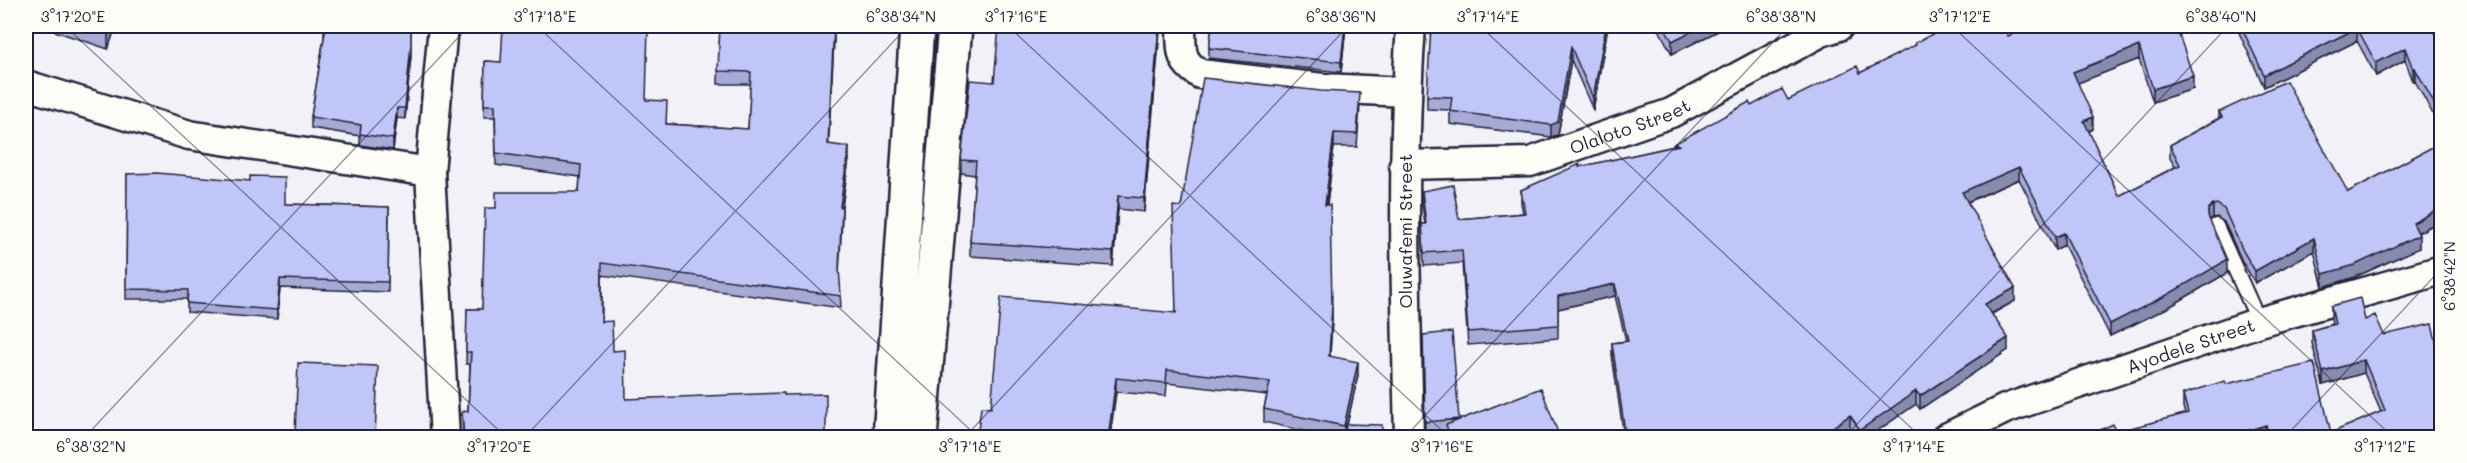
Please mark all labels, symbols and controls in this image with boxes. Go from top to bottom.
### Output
text: 3°17'20"E [41,6,106,26]
text: 3°17'18"E [514,6,577,26]
text: 6°38'34"N [866,6,936,26]
text: 3°17'16"E [985,6,1048,26]
text: 6°38'36"N [1306,6,1376,26]
text: 3°17'14"E [1457,6,1520,26]
text: 6°38'38"N [1746,6,1816,26]
text: 3°17'12"E [1929,6,1991,26]
text: 6°38'40"N [2186,6,2256,26]
street label: Olaloto Street [1566,93,1694,159]
street label: Oluwafemi Street [1393,154,1417,308]
text: 6°38'42"N [2439,241,2459,311]
street label: Ayodele Street [2123,312,2258,378]
text: 6°38'32"N [56,436,126,456]
text: 3°17'20"E [467,436,532,456]
text: 3°17'18"E [939,436,1002,456]
text: 3°17'16"E [1411,436,1474,456]
text: 3°17'14"E [1883,436,1946,456]
text: 3°17'12"E [2354,436,2416,456]

